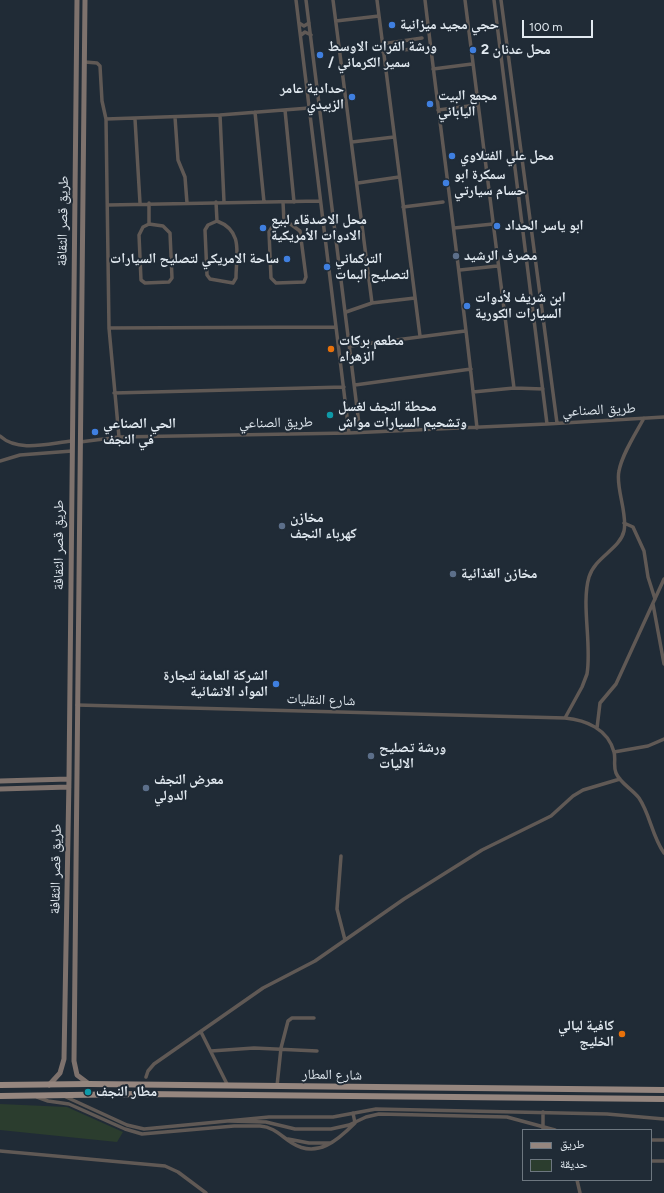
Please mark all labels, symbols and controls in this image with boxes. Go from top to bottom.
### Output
scale bar [524,12,595,38]
place label: حجي مجيد ميزانية [400,17,499,33]
marker: حجي مجيد ميزانية [387,20,397,30]
text: 100 m [529,20,563,34]
place label: ورشة الفرات الاوسط / سمير الكرماني [328,39,437,72]
place label: محل عدنان 2 [481,42,551,58]
marker: محل عدنان 2 [468,45,478,55]
marker: ورشة الفرات الاوسط / سمير الكرماني [315,50,325,60]
place label: حدادية عامر الزبيدي [280,81,344,114]
place label: مجمع البيت الياباني [438,88,497,120]
marker: حدادية عامر الزبيدي [347,92,357,102]
marker: مجمع البيت الياباني [425,99,435,109]
place label: محل علي الفتلاوي [460,148,554,164]
marker: محل علي الفتلاوي [447,151,457,161]
place label: سمكرة ابو حسام سيارتي [454,167,526,200]
street label: طريق قصر الثقافة [54,176,72,266]
marker: سمكرة ابو حسام سيارتي [441,178,451,188]
place label: محل الاصدقاء لبيع الادوات الأمريكية [271,212,367,244]
place label: ابو ياسر الحداد [505,218,584,234]
marker: ابو ياسر الحداد [492,221,502,231]
marker: محل الاصدقاء لبيع الادوات الأمريكية [258,223,268,233]
place label: مصرف الرشيد [464,248,537,264]
place label: ساحة الامريكي لتصليح السيارات [110,251,279,267]
place label: التركماني لتصليح البمات [335,251,409,284]
marker: مصرف الرشيد [451,251,461,261]
marker: ساحة الامريكي لتصليح السيارات [282,254,292,264]
marker: التركماني لتصليح البمات [322,262,332,272]
place label: ابن شريف لأدوات السيارات الكورية [475,290,566,322]
marker: ابن شريف لأدوات السيارات الكورية [462,301,472,311]
place label: مطعم بركات الزهراء [339,333,404,366]
marker: مطعم بركات الزهراء [326,344,336,354]
place label: محطة النجف لغسل وتشحيم السيارات مواش [338,399,467,432]
street label: طريق الصناعي [562,400,636,420]
marker: محطة النجف لغسل وتشحيم السيارات مواش [325,410,335,420]
street label: طريق الصناعي [239,414,313,432]
place label: الحي الصناعي في النجف [103,416,176,448]
marker: الحي الصناعي في النجف [90,427,100,437]
street label: طريق قصر الثقافة [51,500,67,590]
place label: مخازن كهرباء النجف [290,510,357,542]
marker: مخازن كهرباء النجف [277,521,287,531]
place label: مخازن الغذائية [461,566,537,582]
marker: مخازن الغذائية [448,569,458,579]
place label: الشركة العامة لتجارة المواد الانشائية [163,668,268,700]
marker: الشركة العامة لتجارة المواد الانشائية [271,679,281,689]
street label: شارع النقليات [286,690,356,710]
place label: ورشة تصليح الاليات [379,740,446,772]
marker: ورشة تصليح الاليات [366,751,376,761]
place label: معرض النجف الدولي [154,772,224,804]
marker: معرض النجف الدولي [141,783,151,793]
street label: طريق قصر الثقافة [47,824,65,914]
place label: كافية ليالي الخليج [558,1018,614,1050]
marker: كافية ليالي الخليج [617,1029,627,1039]
street label: شارع المطار [302,1066,362,1084]
place label: مطار النجف [96,1084,157,1100]
marker: مطار النجف [83,1087,93,1097]
legend [522,1129,652,1181]
text: طريق [560,1137,585,1151]
text: حديقة [560,1157,588,1171]

